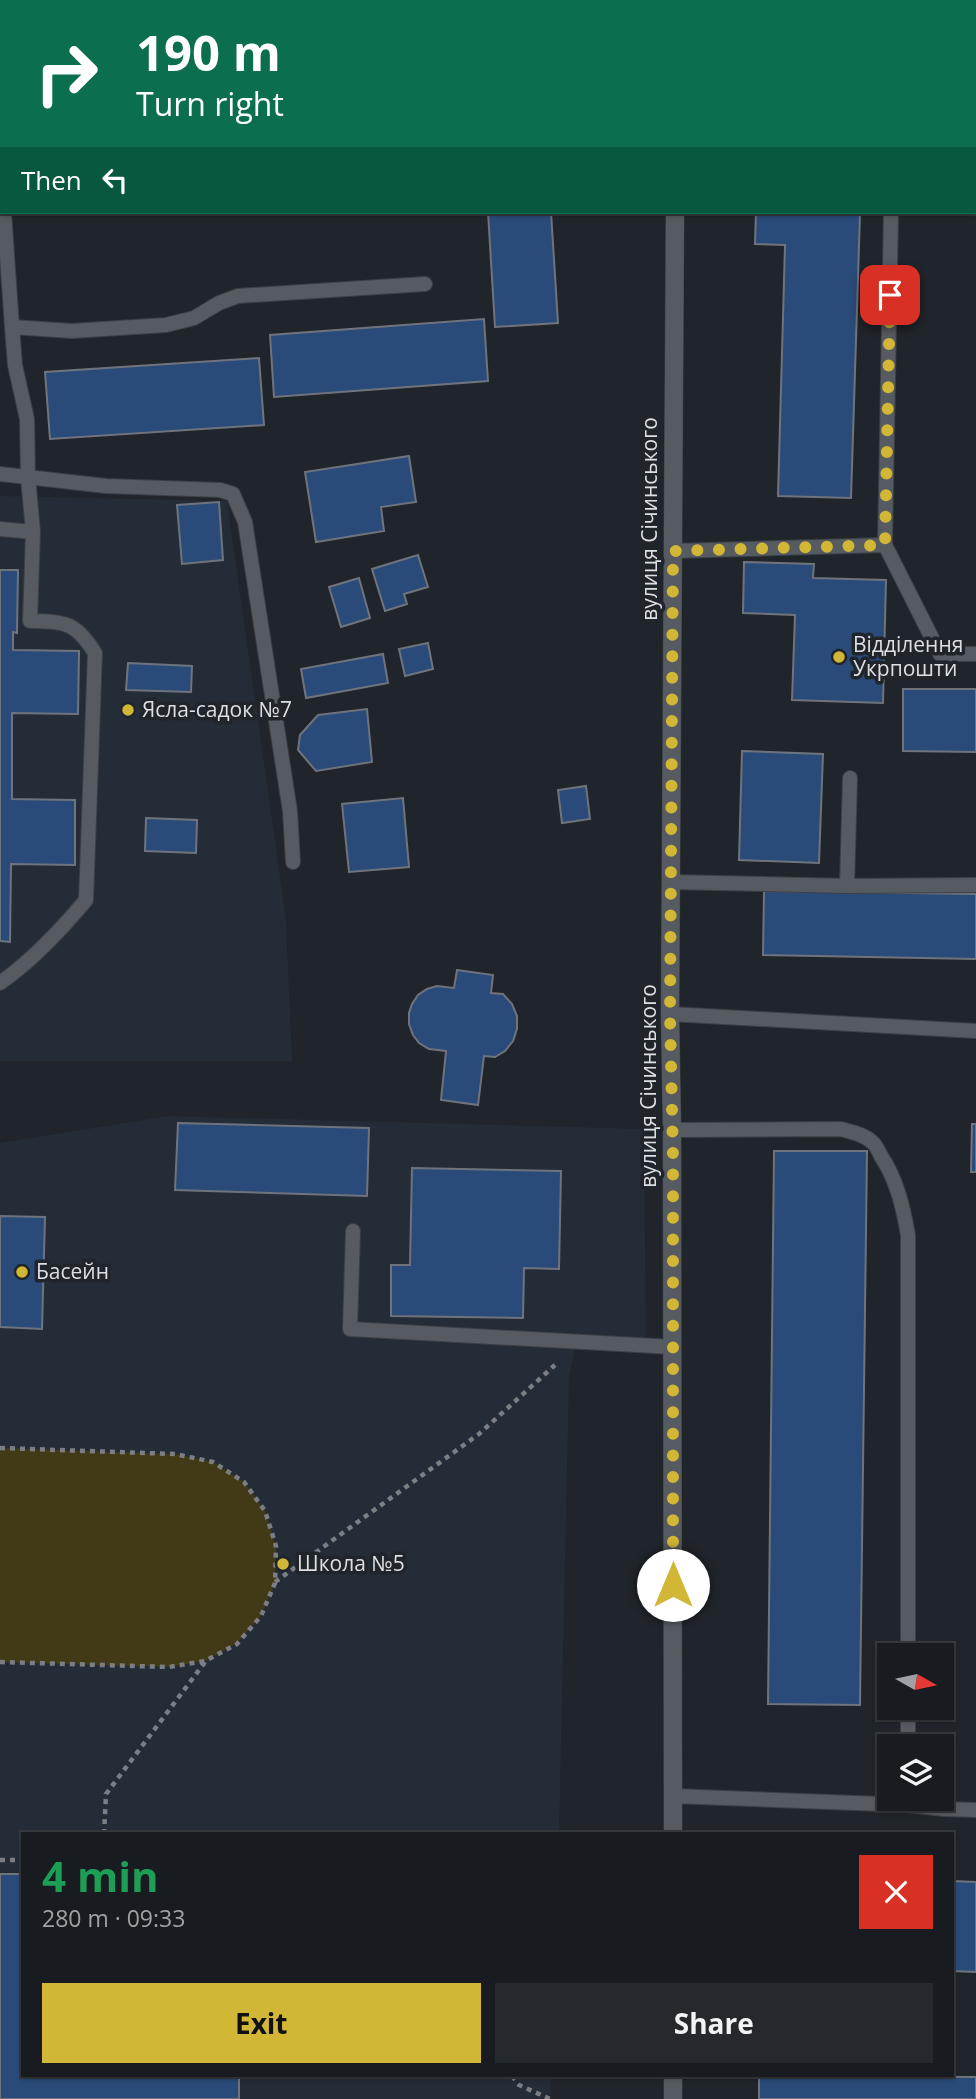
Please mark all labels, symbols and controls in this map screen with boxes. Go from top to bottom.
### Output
text: 190 m [136,19,281,85]
icon: right [21,28,112,119]
text: Turn right [136,82,284,125]
icon: left [96,161,134,199]
text: Then [21,162,82,198]
pin [860,265,920,325]
icon: arrive [871,276,909,314]
street label: вулиця Січинського [635,417,663,621]
place label: Відділення Укрпошти [853,630,963,682]
marker: Відділення Укрпошти [831,649,847,665]
place label: Ясла-садок №7 [142,695,292,723]
marker: Ясла-садок №7 [120,702,136,718]
street label: вулиця Січинського [634,984,662,1188]
place label: Басейн [36,1257,109,1285]
marker: Басейн [14,1264,30,1280]
position arrow [636,1548,710,1622]
place label: Школа №5 [297,1549,405,1577]
marker: Школа №5 [275,1556,291,1572]
north arrow [877,1643,954,1720]
map controls [877,1643,954,1811]
button: layers [877,1734,954,1811]
text: 4 min [42,1847,159,1904]
button: close [859,1855,933,1929]
text: 280 m · 09:33 [42,1902,185,1934]
button: Exit [42,1983,481,2063]
button: Share [495,1983,933,2063]

